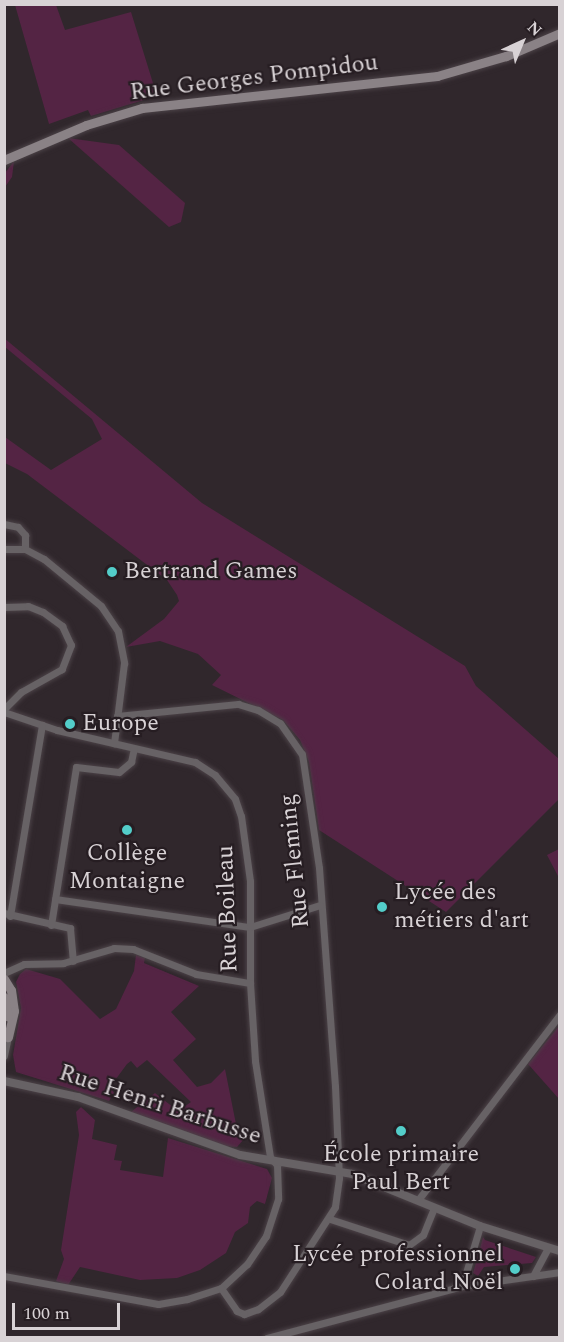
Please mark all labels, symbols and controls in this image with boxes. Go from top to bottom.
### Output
north arrow [492,12,552,72]
text: N [521,16,548,42]
street label: Rue Georges Pompidou [128,48,380,108]
place label: Bertrand Games [124,558,298,586]
marker: Bertrand Games [105,565,119,579]
place label: Europe [82,710,159,738]
marker: Europe [63,717,77,731]
street label: Rue Fleming [274,792,316,930]
marker: Collège Montaigne [120,823,134,837]
place label: Collège Montaigne [69,840,185,896]
street label: Rue Boileau [211,845,245,973]
place label: Lycée des métiers d'art [394,879,529,935]
marker: Lycée des métiers d'art [375,900,389,914]
street label: Rue Henri Barbusse [55,1059,265,1151]
marker: École primaire Paul Bert [394,1124,408,1138]
place label: École primaire Paul Bert [323,1141,479,1197]
place label: Lycée professionnel Colard Noël [292,1241,503,1297]
marker: Lycée professionnel Colard Noël [508,1262,522,1276]
scale bar [15,1291,123,1329]
text: 100 m [23,1300,70,1327]

